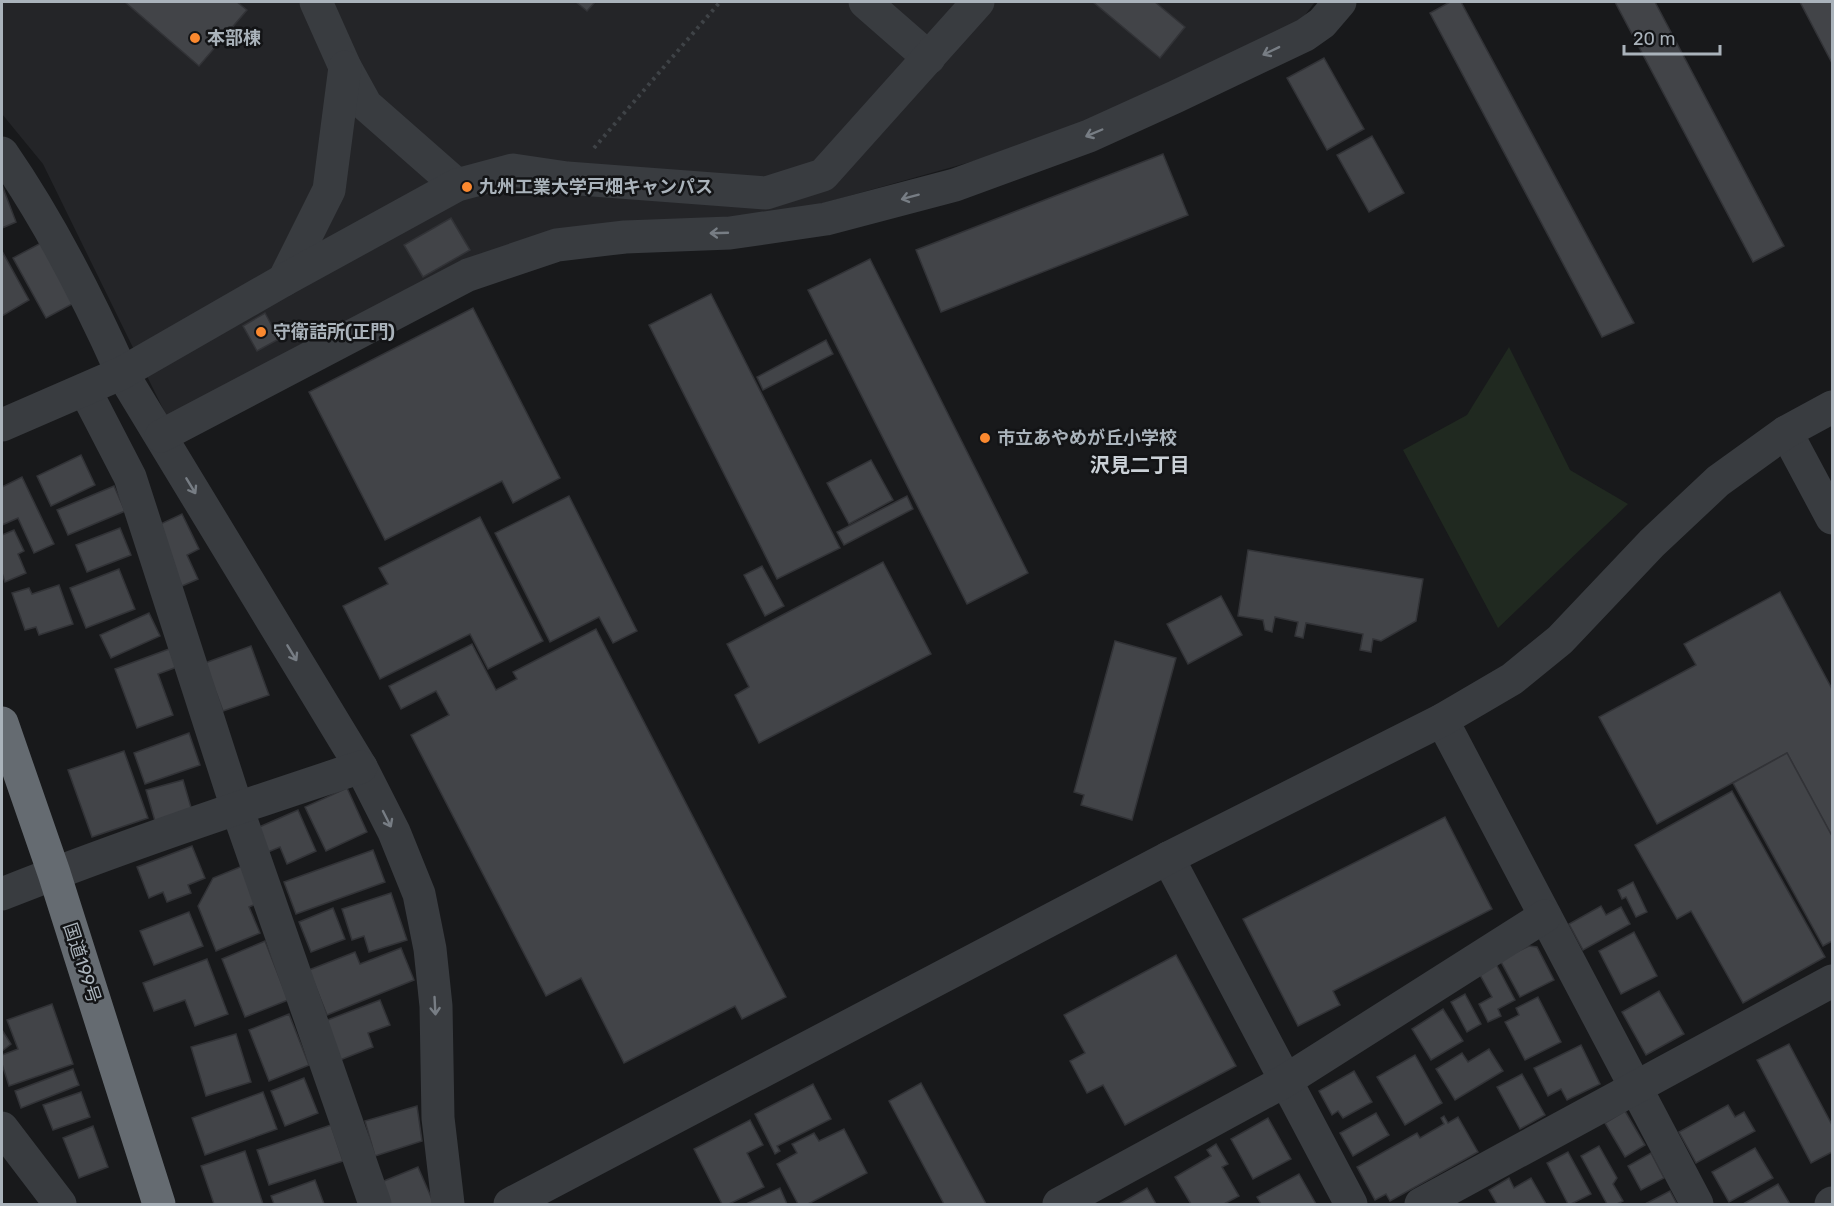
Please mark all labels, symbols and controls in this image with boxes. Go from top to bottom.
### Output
scale bar [1624,18,1720,56]
place label: 本部棟 [207,27,261,49]
text: 20 m [1633,28,1675,50]
marker: 本部棟 [188,31,202,45]
one-way arrow [1262,46,1280,58]
one-way arrow [1085,128,1104,139]
place label: 九州工業大学戸畑キャンパス [479,176,713,198]
marker: 九州工業大学戸畑キャンパス [460,180,474,194]
one-way arrow [901,192,920,203]
one-way arrow [709,228,729,239]
place label: 守衛詰所(正門) [273,321,395,343]
marker: 守衛詰所(正門) [254,325,268,339]
place label: 市立あやめが丘小学校 [997,427,1177,449]
marker: 市立あやめが丘小学校 [978,431,992,445]
district label: 沢見二丁目 [1090,453,1190,477]
one-way arrow [186,477,198,494]
one-way arrow [286,644,298,661]
one-way arrow [382,810,394,828]
street label: 国道199号 [59,920,105,1006]
one-way arrow [430,996,441,1016]

